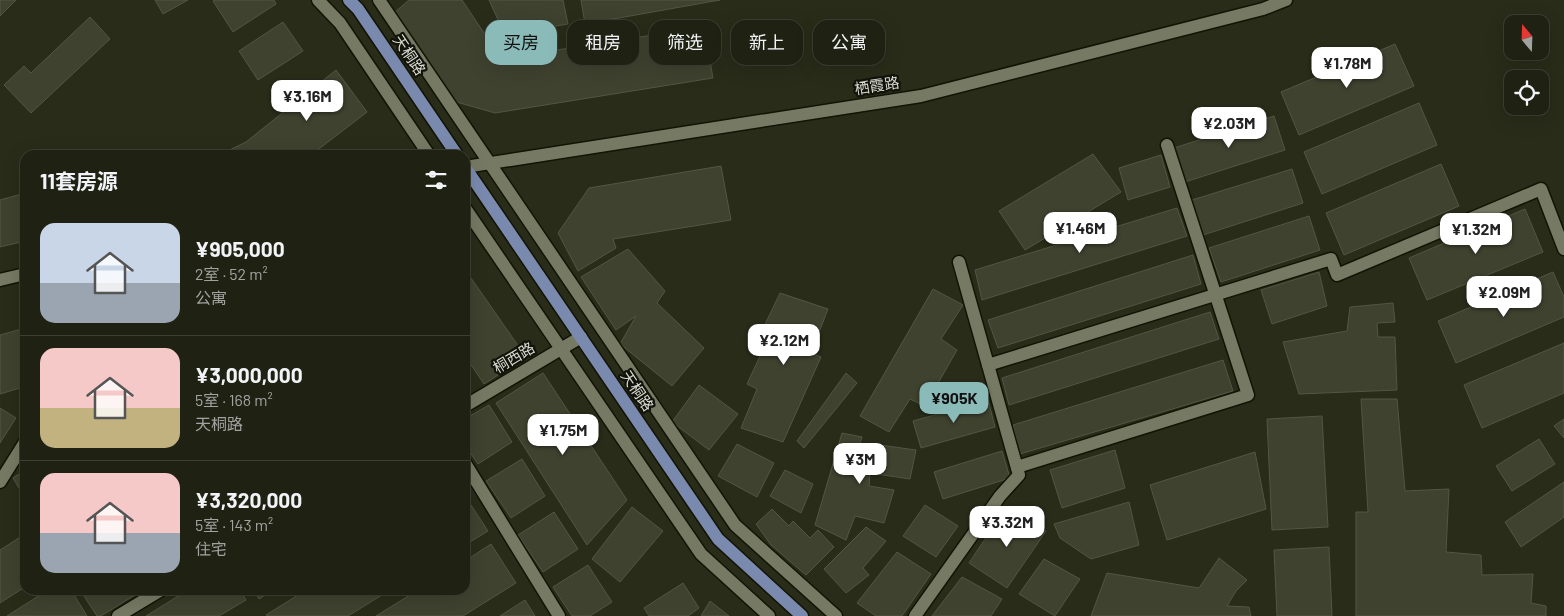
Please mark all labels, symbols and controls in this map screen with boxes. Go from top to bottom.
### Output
north arrow [1504,15,1549,60]
map controls [1504,15,1549,115]
chip: 买房 [485,20,557,65]
chip: 租房 [567,20,639,65]
chip: 筛选 [649,20,721,65]
chip: 新上 [731,20,803,65]
chip: 公寓 [813,20,885,65]
street label: 天桐路 [390,31,430,78]
pin: ¥1.78M [1306,46,1388,89]
text: ¥1.78M [1323,53,1372,72]
button: locate [1504,70,1549,115]
street label: 栖霞路 [853,73,900,97]
pin: ¥3.16M [266,80,348,122]
text: ¥3.16M [282,86,332,105]
pin: ¥2.03M [1188,106,1270,149]
text: ¥2.03M [1202,113,1256,132]
icon: filters [422,166,450,194]
text: 11套房源 [40,168,118,193]
pin: ¥1.46M [1039,212,1121,254]
pin: ¥1.32M [1435,212,1517,255]
text: ¥1.46M [1055,218,1105,237]
text: ¥1.32M [1451,219,1501,238]
text: ¥905,000 [195,236,285,261]
icon: home [80,243,140,303]
text: 2室 · 52 m² [195,264,268,283]
pin: ¥2.09M [1463,276,1545,318]
text: ¥2.09M [1478,282,1530,301]
text: 公寓 [195,288,227,307]
pin: ¥2.12M [743,324,825,366]
text: ¥2.12M [759,330,809,349]
street label: 桐西路 [490,338,537,376]
text: ¥3,000,000 [195,362,303,387]
street label: 天桐路 [618,367,658,414]
icon: home [80,368,140,428]
pin: ¥905K [919,382,989,424]
text: ¥905K [930,388,978,407]
text: 5室 · 168 m² [195,390,273,409]
text: 天桐路 [195,414,243,433]
pin: ¥1.75M [522,414,604,456]
text: ¥1.75M [539,420,587,439]
pin: ¥3M [836,442,884,485]
text: ¥3M [844,449,876,468]
text: ¥3,320,000 [195,487,302,512]
icon: home [80,493,140,553]
pin: ¥3.32M [966,506,1048,548]
text: ¥3.32M [981,512,1033,531]
text: 5室 · 143 m² [195,515,273,534]
text: 住宅 [195,539,227,558]

